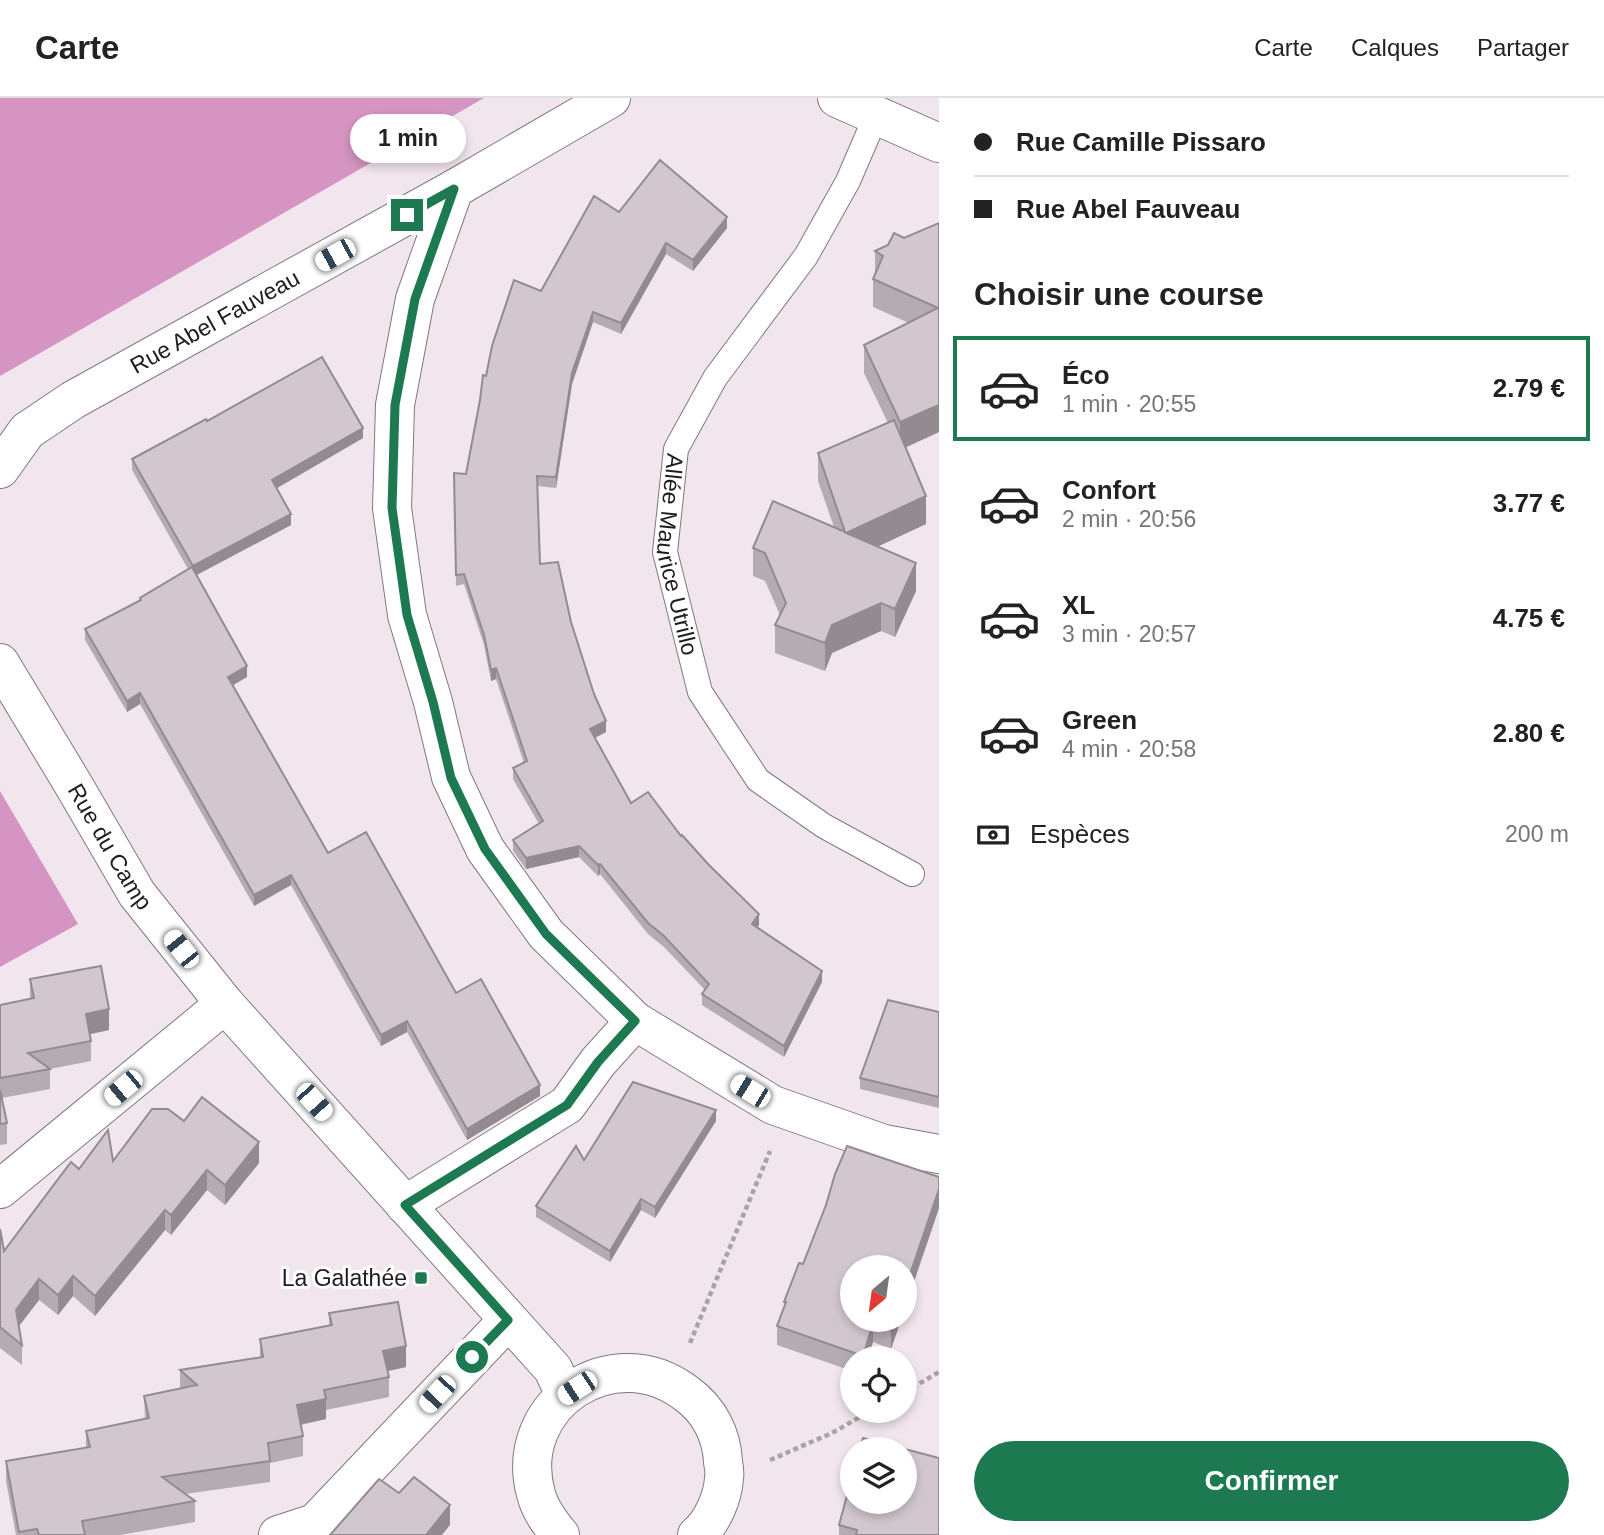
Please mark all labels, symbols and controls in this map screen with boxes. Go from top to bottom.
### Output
text: Carte [35,29,119,66]
text: Carte [1254,34,1313,61]
text: Calques [1351,34,1439,61]
text: Partager [1477,34,1569,61]
callout: 1 min [349,114,465,162]
text: 1 min [378,125,438,151]
text: Rue Camille Pissaro [1016,127,1266,157]
text: Rue Abel Fauveau [1016,194,1240,224]
route end [391,199,423,231]
car [312,236,359,274]
street label: Rue Abel Fauveau [126,264,304,379]
text: Choisir une course [974,276,1264,312]
icon: car [978,357,1041,420]
text: Éco [1062,360,1110,390]
text: 2.79 € [1493,373,1565,403]
text: 1 min · 20:55 [1062,391,1196,417]
street label: Allée Maurice Utrillo [652,452,703,658]
icon: car [978,472,1041,535]
text: Confort [1062,475,1156,505]
text: 3.77 € [1493,488,1565,518]
text: 2 min · 20:56 [1062,506,1196,532]
icon: car [978,587,1041,650]
text: XL [1062,590,1095,620]
text: 4.75 € [1493,603,1565,633]
text: 3 min · 20:57 [1062,621,1196,647]
icon: car [978,702,1041,765]
text: Green [1062,705,1137,735]
text: 2.80 € [1493,718,1565,748]
text: 4 min · 20:58 [1062,736,1196,762]
street label: Rue du Camp [63,779,157,915]
icon: cash [974,816,1012,854]
text: Espèces [1030,819,1130,849]
text: 200 m [1505,821,1569,847]
car [160,926,203,972]
car [101,1066,146,1110]
car [727,1071,774,1111]
car [293,1079,336,1125]
north arrow [840,1255,917,1332]
map controls [840,1255,917,1514]
place label: La Galathée [282,1265,407,1291]
marker: La Galathée [413,1270,429,1286]
route start [456,1341,488,1373]
button: locate [840,1346,917,1423]
car [554,1368,601,1408]
car [415,1371,460,1417]
button: layers [840,1437,917,1514]
button: Confirmer [974,1441,1569,1521]

